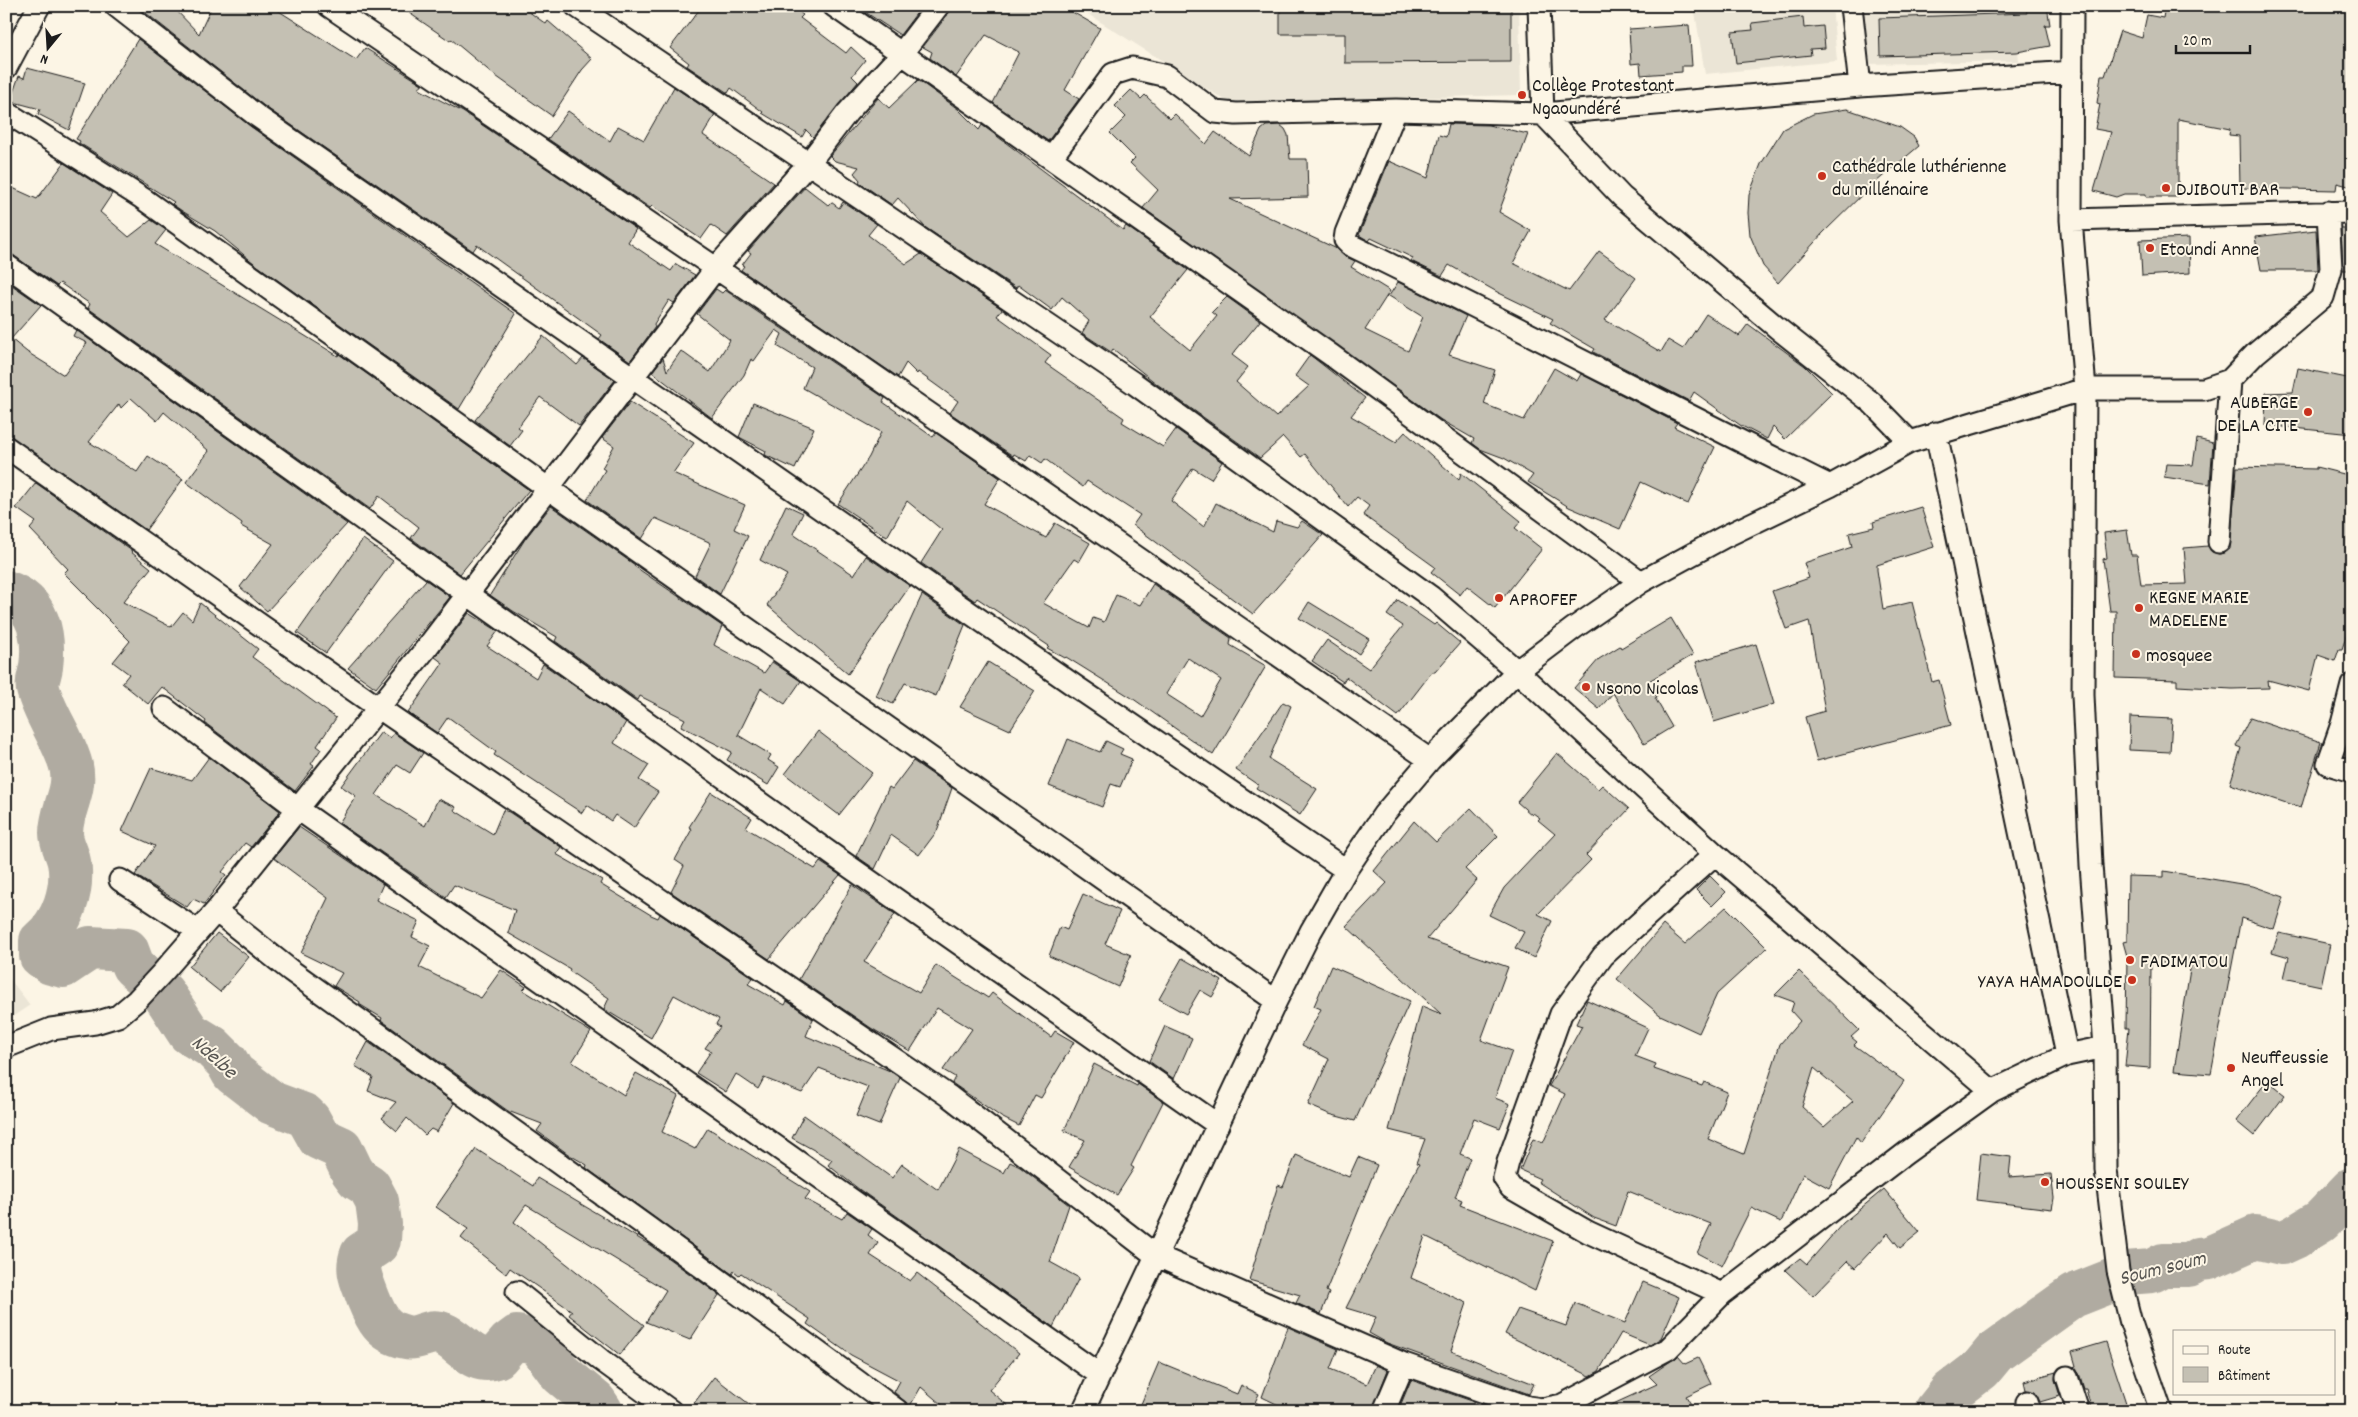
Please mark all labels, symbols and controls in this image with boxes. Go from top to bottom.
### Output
north arrow [22,22,72,72]
scale bar [2176,22,2249,54]
text: 20 m [2183,31,2211,53]
text: N [38,48,51,69]
place label: Collège Protestant Ngaoundéré [1532,73,1674,124]
marker: Collège Protestant Ngaoundéré [1516,89,1528,101]
place label: Cathédrale luthérienne du millénaire [1832,154,2007,205]
marker: Cathédrale luthérienne du millénaire [1816,170,1828,182]
place label: DJIBOUTI BAR [2176,177,2279,205]
marker: DJIBOUTI BAR [2160,182,2172,194]
place label: Etoundi Anne [2160,237,2259,265]
marker: Etoundi Anne [2144,242,2156,254]
place label: AUBERGE DE LA CITE [2217,390,2298,441]
marker: AUBERGE DE LA CITE [2302,406,2314,418]
place label: KEGNE MARIE MADELENE [2149,585,2249,636]
place label: APROFEF [1509,587,1577,615]
marker: APROFEF [1493,592,1505,604]
marker: KEGNE MARIE MADELENE [2133,602,2145,614]
place label: mosquee [2146,643,2212,671]
marker: mosquee [2130,648,2142,660]
place label: Nsono Nicolas [1596,676,1699,704]
marker: Nsono Nicolas [1580,681,1592,693]
place label: FADIMATOU [2140,949,2228,977]
marker: FADIMATOU [2124,954,2136,966]
place label: YAYA HAMADOULDE [1978,969,2122,997]
marker: YAYA HAMADOULDE [2126,974,2138,986]
water label: Ndelbe [183,1029,244,1088]
place label: Neuffeussie Angel [2241,1045,2329,1096]
marker: Neuffeussie Angel [2225,1062,2237,1074]
place label: HOUSSENI SOULEY [2055,1171,2189,1199]
marker: HOUSSENI SOULEY [2039,1176,2051,1188]
water label: Soum soum [2116,1245,2210,1295]
legend [2173,1330,2336,1394]
text: Route [2218,1340,2251,1362]
text: Bâtiment [2218,1366,2271,1388]

